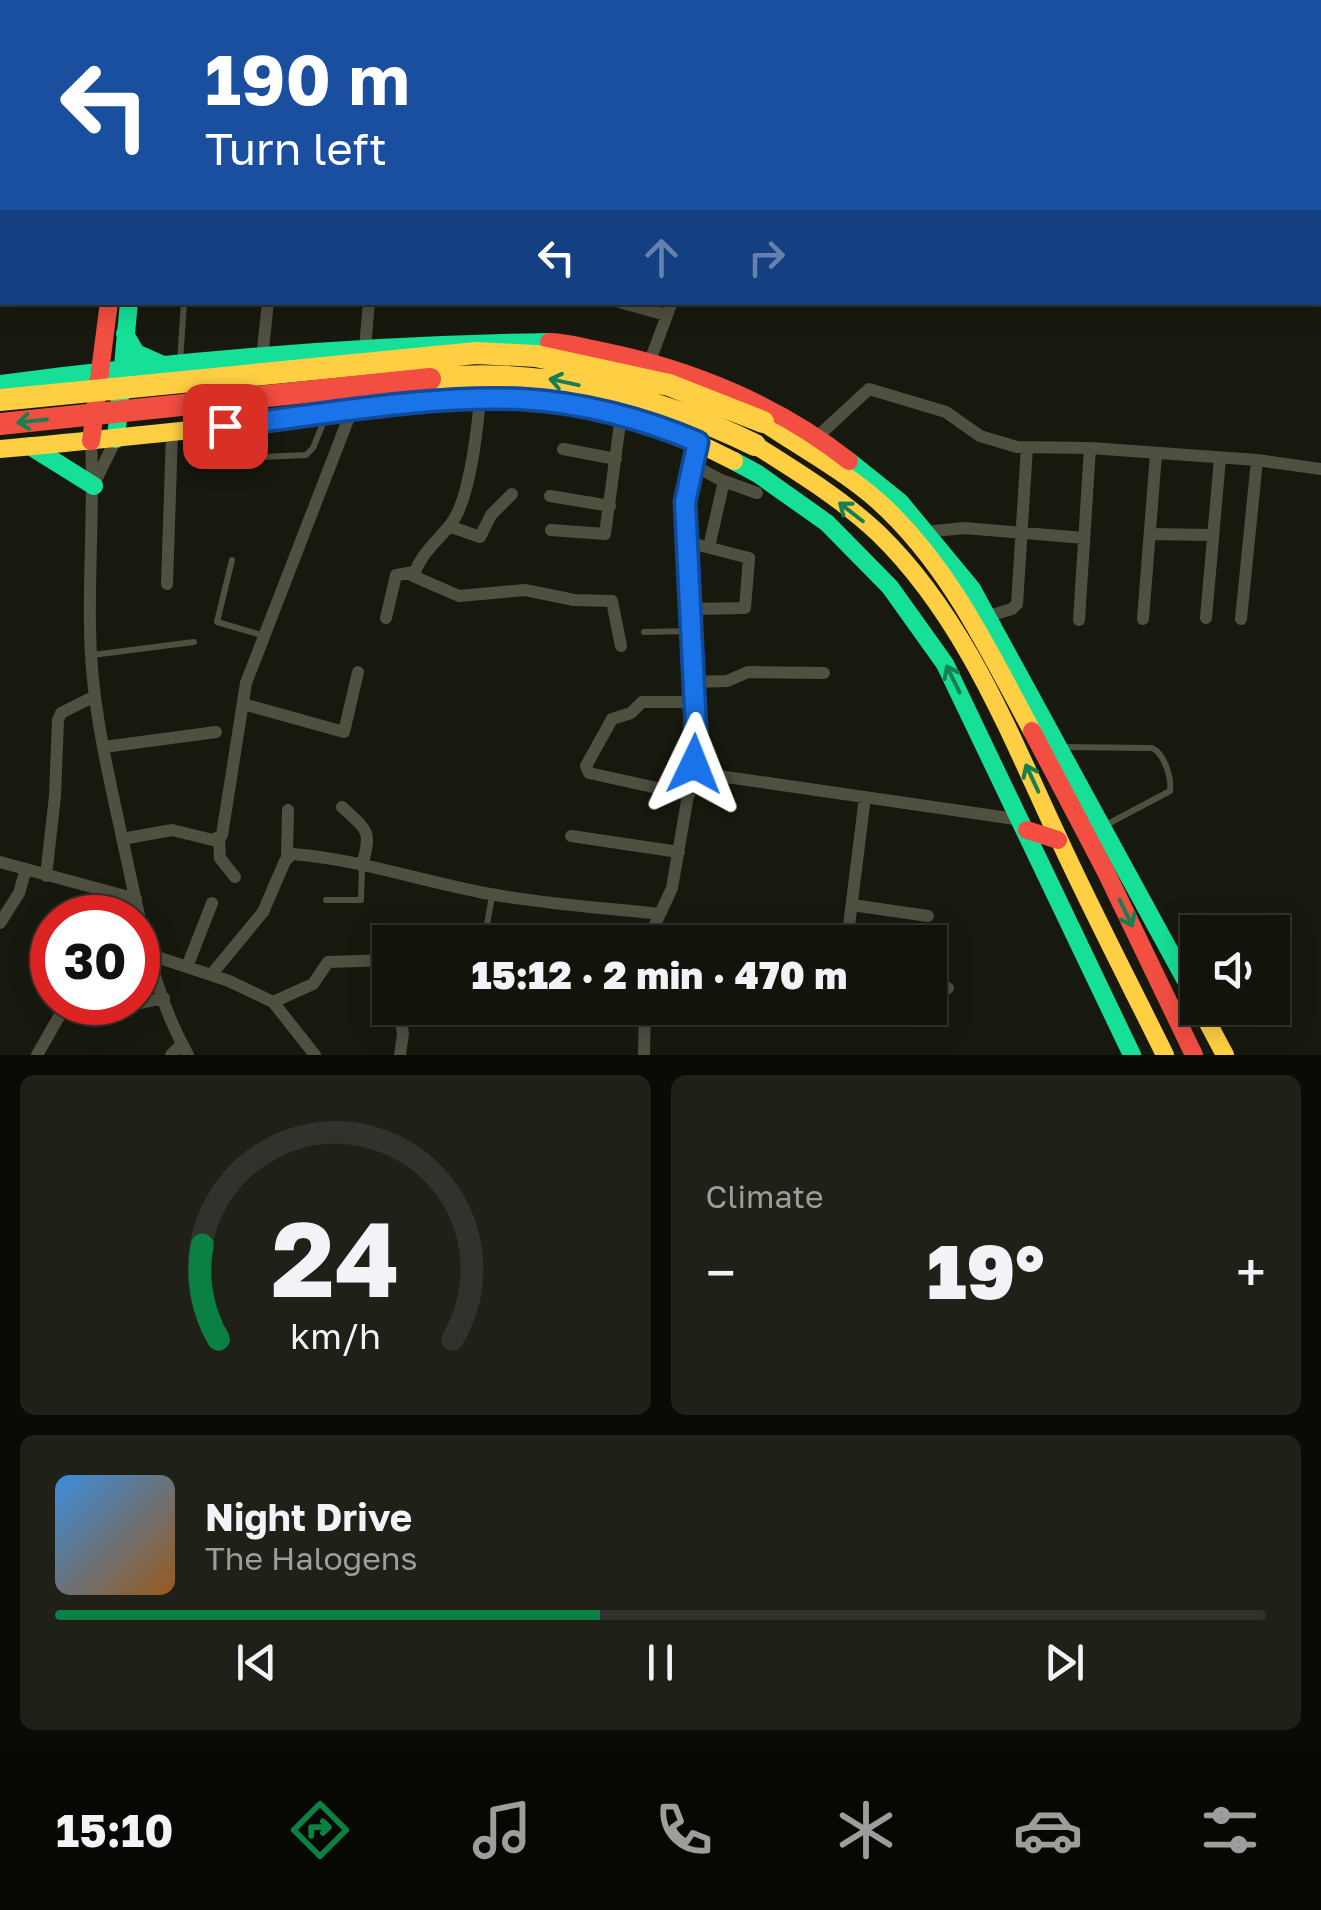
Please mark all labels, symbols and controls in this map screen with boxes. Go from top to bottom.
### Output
text: 190 m [205,36,410,120]
icon: left [40,40,170,170]
text: Turn left [205,121,387,175]
icon: left [529,230,584,285]
icon: ahead [634,230,689,285]
icon: right [739,230,794,285]
one-way arrow [548,371,580,390]
pin [183,384,268,469]
icon: arrive [198,399,253,454]
one-way arrow [16,412,48,431]
one-way arrow [838,502,865,523]
one-way arrow [943,665,962,695]
position arrow [642,712,746,816]
one-way arrow [1022,764,1041,794]
speed limit sign: 30 [30,895,160,1025]
one-way arrow [1117,897,1136,927]
map controls [1180,915,1290,1025]
button: sound [1180,915,1290,1025]
text: 15:12 · 2 min · 470 m [472,952,847,997]
text: Climate [706,1177,824,1215]
text: 24 [271,1195,399,1320]
text: 19° [927,1225,1045,1316]
text: − [706,1239,736,1305]
text: + [1236,1239,1266,1305]
text: km/h [290,1314,381,1357]
text: Night Drive [205,1494,412,1539]
text: The Halogens [205,1539,417,1577]
icon: previous [229,1635,284,1690]
icon: pause [633,1635,688,1690]
icon: next [1037,1635,1092,1690]
icon: directions [285,1795,355,1865]
icon: music [467,1795,537,1865]
icon: phone [649,1795,719,1865]
icon: climate [831,1795,901,1865]
icon: car [1013,1795,1083,1865]
icon: filters [1195,1795,1265,1865]
text: 15:10 [56,1803,173,1857]

